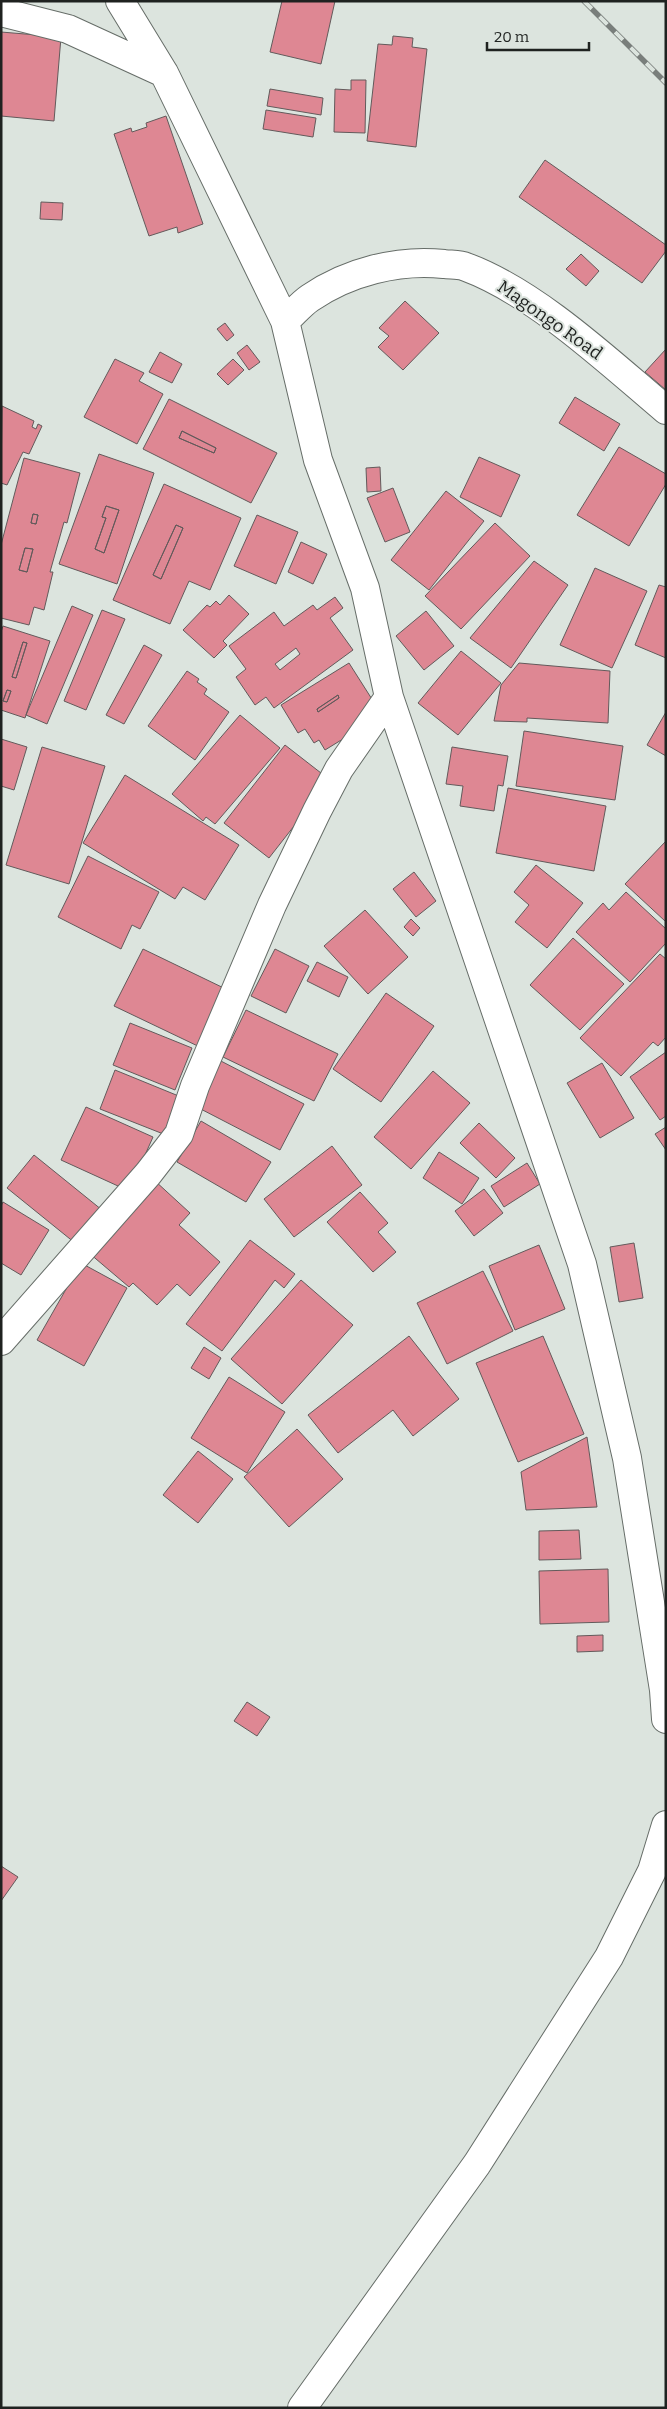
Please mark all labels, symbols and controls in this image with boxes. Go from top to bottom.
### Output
scale bar [487,20,590,52]
text: 20 m [494,28,530,46]
street label: Magongo Road [493,276,607,365]

